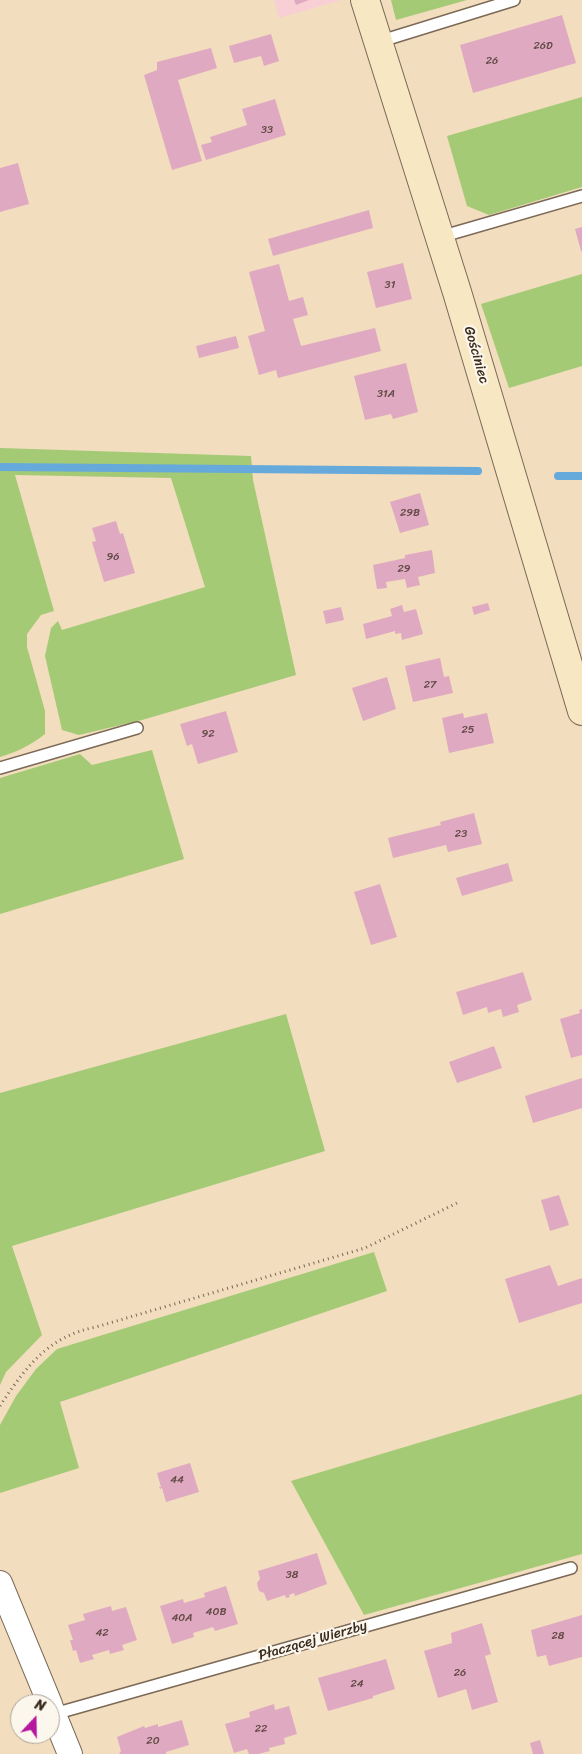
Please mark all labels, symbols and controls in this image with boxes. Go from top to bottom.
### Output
house number: 26D [533,39,553,53]
house number: 26 [486,54,498,68]
house number: 33 [261,123,273,137]
house number: 31 [385,278,395,292]
street label: Gościniec [460,324,492,386]
house number: 31A [377,387,395,401]
house number: 29B [400,506,420,520]
house number: 96 [106,550,120,564]
house number: 29 [397,562,411,576]
house number: 27 [424,678,436,692]
house number: 25 [461,723,475,737]
house number: 92 [201,727,215,741]
house number: 23 [455,827,467,841]
house number: 44 [170,1473,184,1487]
house number: 38 [286,1568,298,1582]
house number: 40B [206,1605,226,1619]
house number: 40A [171,1611,193,1625]
street label: Płaczącej Wierzby [257,1617,369,1665]
house number: 42 [95,1626,109,1640]
house number: 28 [552,1629,564,1643]
house number: 26 [454,1666,466,1680]
house number: 24 [350,1677,364,1691]
text: N [31,1692,49,1719]
north arrow [10,1694,60,1744]
house number: 22 [255,1722,267,1736]
house number: 20 [146,1734,160,1748]

